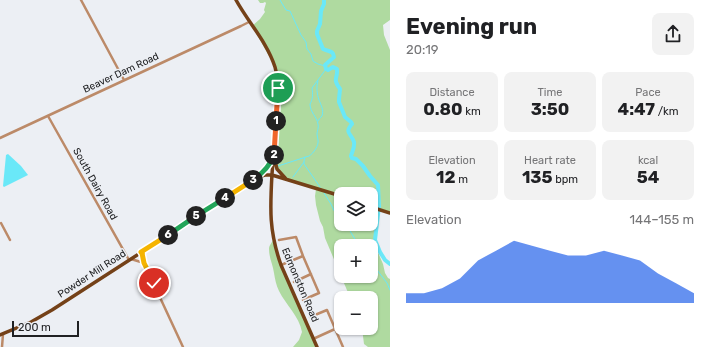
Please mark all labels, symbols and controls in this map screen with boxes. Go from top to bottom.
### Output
text: Evening run [406,13,537,40]
button: share [652,13,694,55]
text: 20:19 [406,42,439,57]
street label: Beaver Dam Road [81,50,161,96]
pin [261,71,295,105]
icon: arrive [267,77,289,99]
text: Distance [429,86,475,99]
text: Time [538,86,562,99]
text: Pace [635,86,661,99]
text: 0.80 [423,99,463,119]
text: 3:50 [531,99,569,119]
text: 4:47 [618,99,655,119]
text: km [463,105,481,118]
text: /km [655,105,678,118]
pin: 1 [266,111,286,131]
text: 1 [273,114,279,127]
pin: 2 [264,145,284,165]
street label: South Dairy Road [70,146,120,222]
text: 2 [270,148,278,161]
text: Elevation [428,154,476,167]
text: Heart rate [524,154,576,167]
text: kcal [638,154,658,167]
text: 12 [436,167,456,187]
text: 135 [522,167,553,187]
text: 54 [637,167,659,187]
pin: 3 [243,170,263,190]
text: 3 [249,173,257,186]
text: m [456,173,468,186]
text: bpm [553,173,578,186]
map controls [334,187,378,335]
button: layers [334,187,378,231]
pin: 4 [215,188,235,208]
text: 4 [221,191,229,204]
pin: 5 [186,206,206,226]
text: 5 [192,209,200,222]
text: Elevation [406,212,462,227]
text: 144–155 m [630,212,694,227]
pin: 6 [158,225,178,245]
text: 6 [164,228,172,241]
button: + [334,239,378,283]
street label: Edmonston Road [279,246,321,324]
street label: Powder Mill Road [56,247,128,300]
pin [137,266,171,300]
icon: check [143,272,165,294]
button: − [334,291,378,335]
scale bar [12,319,79,338]
text: 200 m [18,321,51,334]

